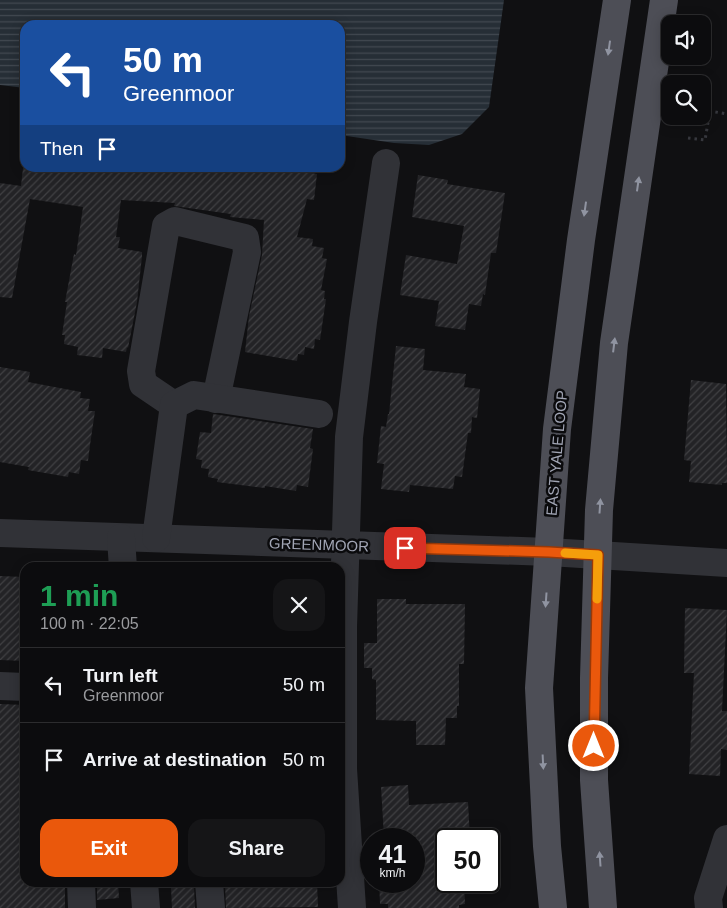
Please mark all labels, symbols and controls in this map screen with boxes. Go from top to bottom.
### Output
map controls [661,15,711,125]
button: sound [661,15,711,65]
icon: left [40,40,105,105]
text: 50 m [123,40,203,79]
one-way arrow [605,41,613,57]
button: search [661,75,711,125]
text: Greenmoor [123,81,234,106]
icon: arrive [93,135,121,163]
text: Then [40,138,83,159]
one-way arrow [634,175,642,191]
one-way arrow [581,201,589,217]
one-way arrow [610,336,618,352]
street label: EAST YALE LOOP [543,390,570,516]
one-way arrow [596,498,604,514]
pin [384,527,426,569]
street label: GREENMOOR [269,534,369,555]
icon: arrive [391,534,419,562]
text: 1 min [40,579,118,612]
button: close [273,579,325,631]
one-way arrow [541,593,549,609]
text: 100 m · 22:05 [40,615,139,632]
text: Turn left [83,665,158,686]
icon: left [40,671,68,699]
text: 50 m [283,674,325,695]
text: Greenmoor [83,687,164,704]
position arrow [567,719,619,771]
icon: arrive [40,746,68,774]
text: Arrive at destination [83,749,267,770]
text: 50 m [283,749,325,770]
one-way arrow [539,755,547,771]
button: Exit [40,819,178,877]
button: Share [188,819,325,877]
speed limit sign: 50 [435,828,500,893]
text: 41 [379,840,406,868]
one-way arrow [595,851,603,867]
text: km/h [379,866,406,880]

